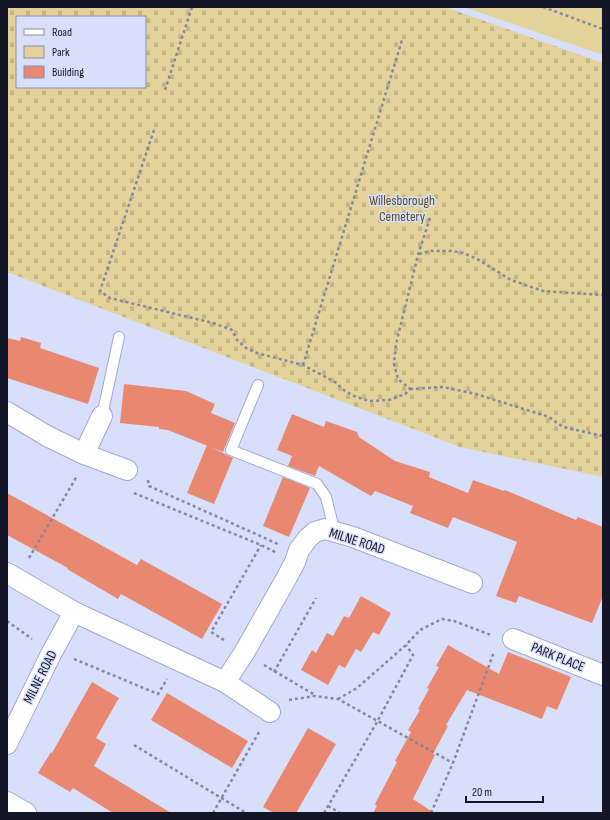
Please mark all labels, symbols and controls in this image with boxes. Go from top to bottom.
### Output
legend [16,16,146,88]
text: Road [52,25,72,40]
text: Park [52,45,70,60]
text: Building [52,65,84,80]
park label: Willesborough Cemetery [369,192,435,225]
street label: MILNE ROAD [327,524,387,558]
street label: PARK PLACE [529,639,588,676]
street label: MILNE ROAD [19,647,61,706]
scale bar [466,778,543,804]
text: 20 m [472,785,492,800]

